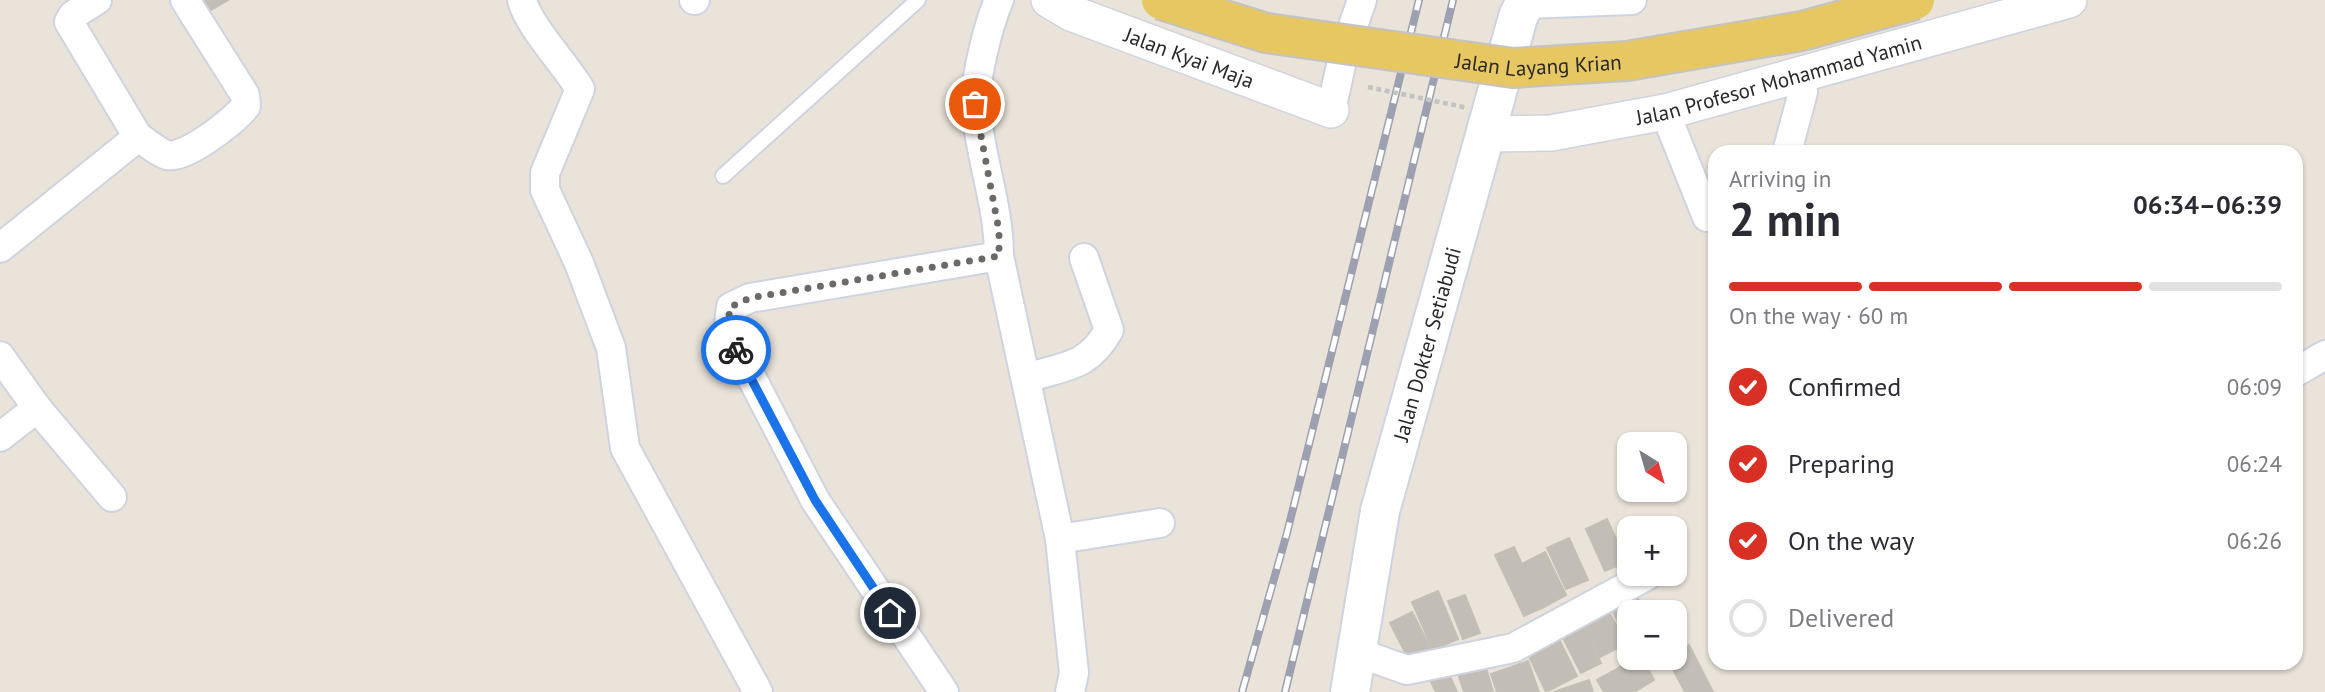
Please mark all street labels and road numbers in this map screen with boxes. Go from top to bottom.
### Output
street label: Jalan Kyai Maja [1120,20,1258,94]
street label: Jalan Profesor Mohammad Yamin [1633,28,1924,131]
street label: Jalan Layang Krian [1453,46,1622,82]
street label: Jalan Dokter Setiabudi [1386,244,1467,445]

